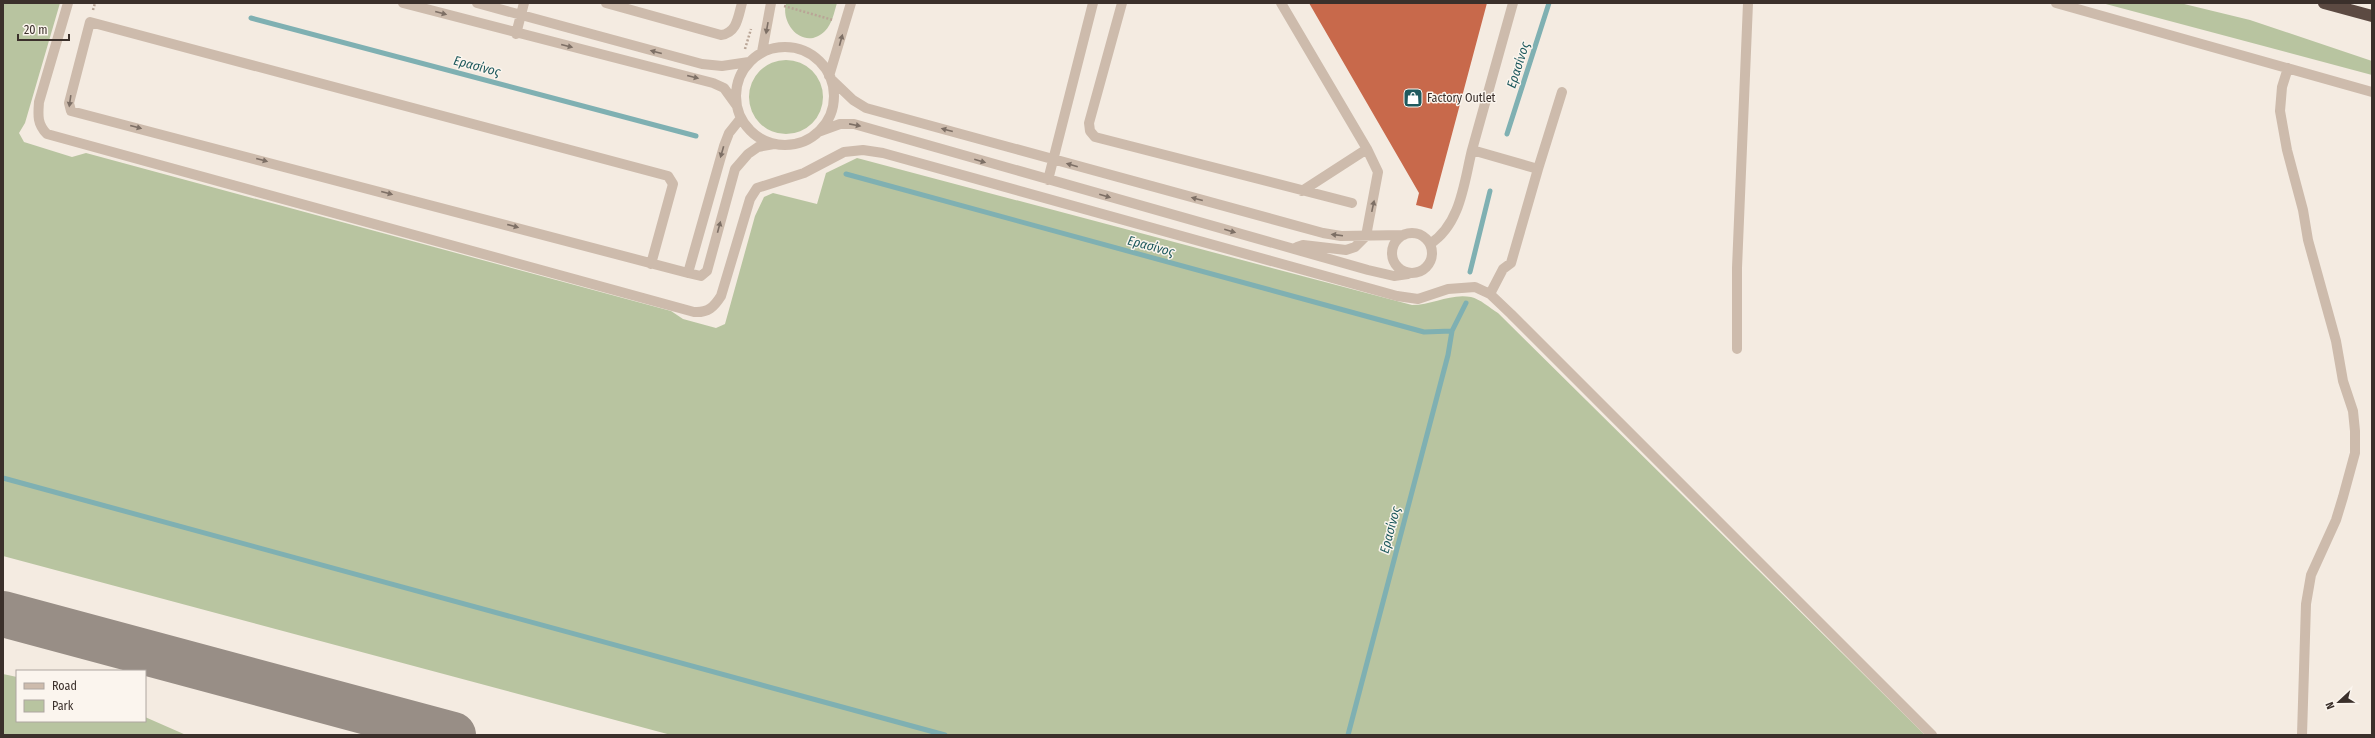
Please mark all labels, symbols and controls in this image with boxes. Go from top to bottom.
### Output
one-way arrow [435,10,447,16]
scale bar [18,16,69,42]
one-way arrow [763,21,769,34]
text: 20 m [24,23,48,37]
one-way arrow [839,34,845,46]
water label: Ερασίνος [1503,39,1533,90]
one-way arrow [561,44,573,50]
one-way arrow [650,48,662,54]
water label: Ερασίνος [452,53,503,80]
one-way arrow [687,75,699,81]
shop icon: Factory Outlet [1402,87,1424,109]
place label: Factory Outlet [1427,91,1496,105]
one-way arrow [67,95,73,107]
one-way arrow [849,123,861,129]
one-way arrow [130,124,142,130]
one-way arrow [941,127,953,133]
one-way arrow [719,146,725,158]
one-way arrow [256,157,268,163]
one-way arrow [974,158,986,164]
one-way arrow [1066,162,1078,168]
one-way arrow [382,190,394,196]
one-way arrow [1099,193,1111,199]
one-way arrow [1191,196,1203,202]
one-way arrow [1370,200,1376,212]
one-way arrow [717,221,723,234]
one-way arrow [507,224,519,230]
one-way arrow [1225,228,1237,234]
one-way arrow [1331,232,1343,238]
water label: Ερασίνος [1126,233,1177,260]
water label: Ερασίνος [1377,504,1404,555]
legend [16,670,146,722]
text: Road [52,679,77,693]
north arrow [2319,682,2359,722]
text: Park [52,699,74,713]
text: N [2323,700,2337,711]

